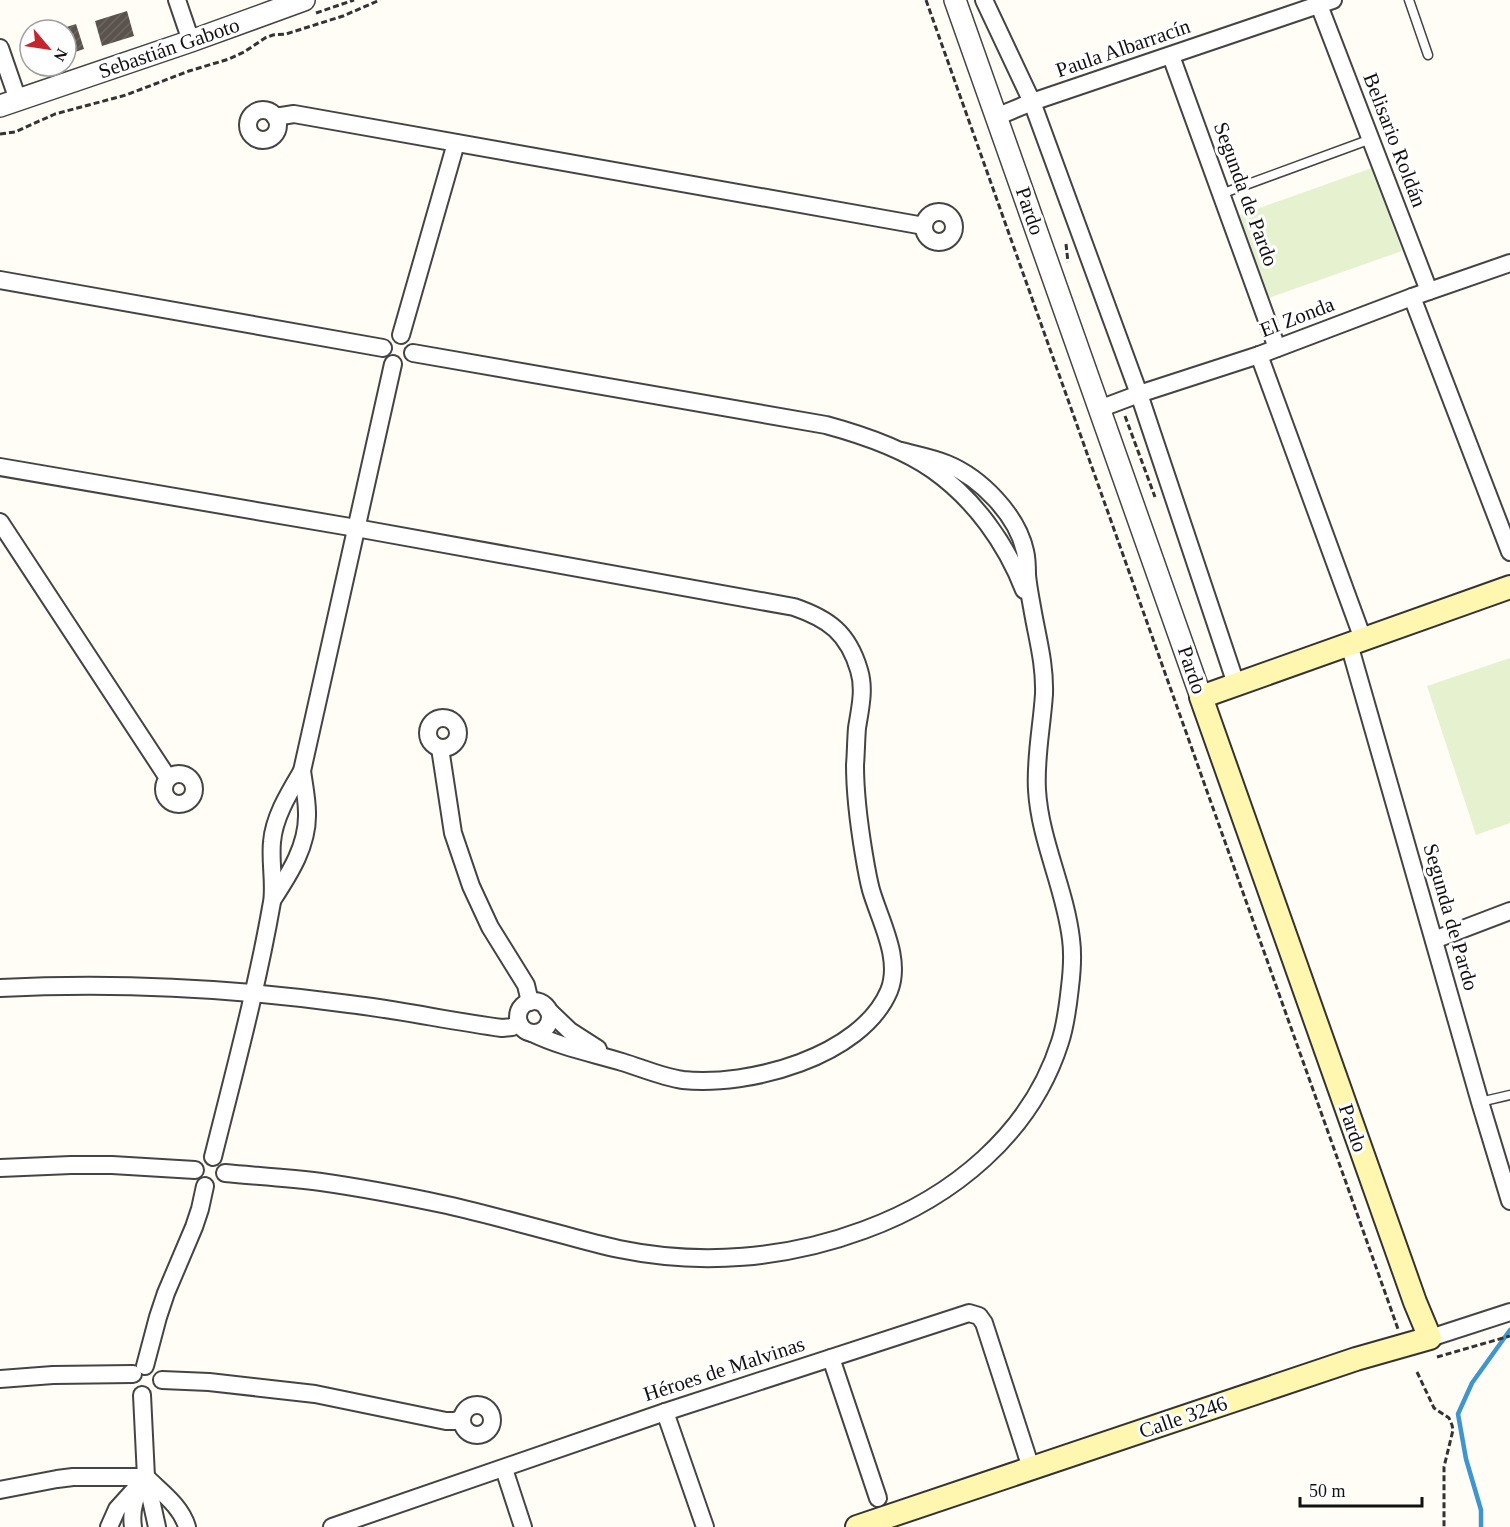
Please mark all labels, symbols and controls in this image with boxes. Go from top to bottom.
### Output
street label: Sebastián Gaboto [95,13,243,83]
street label: Paula Albarracín [1053,14,1194,82]
north arrow [18,18,78,78]
text: N [50,46,71,65]
street label: Belisario Roldán [1358,70,1432,211]
street label: Segunda de Pardo [1209,119,1283,269]
street label: Pardo [1011,184,1049,238]
street label: El Zonda [1256,292,1338,342]
street label: Pardo [1173,643,1211,697]
street label: Segunda de Pardo [1419,841,1483,993]
street label: Pardo [1334,1101,1372,1155]
street label: Héroes de Malvinas [640,1332,808,1406]
street label: Calle 3246 [1136,1391,1230,1443]
scale bar [1300,1470,1422,1508]
text: 50 m [1309,1481,1346,1501]

